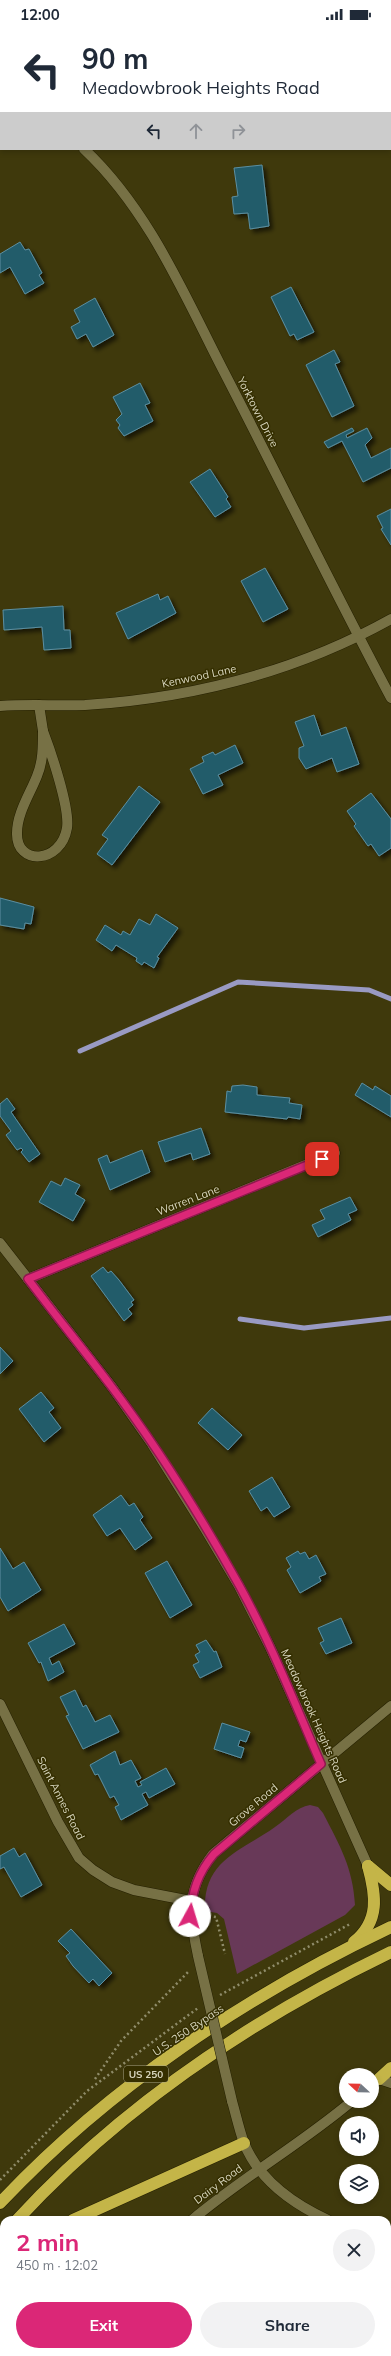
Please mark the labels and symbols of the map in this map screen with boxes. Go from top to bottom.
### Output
street label: Yorktown Drive [234,374,282,450]
street label: Kenwood Lane [160,661,238,691]
pin [305,1142,339,1176]
street label: Warren Lane [154,1182,222,1218]
street label: Meadowbrook Heights Road [278,1647,350,1785]
street label: Saint Annes Road [34,1754,88,1842]
street label: Grove Road [226,1780,280,1830]
position arrow [169,1895,211,1937]
street label: U.S. 250 Bypass [150,2001,226,2059]
road number: US 250 [124,2066,168,2082]
north arrow [339,2068,379,2108]
street label: Dairy Road [191,2161,245,2207]

